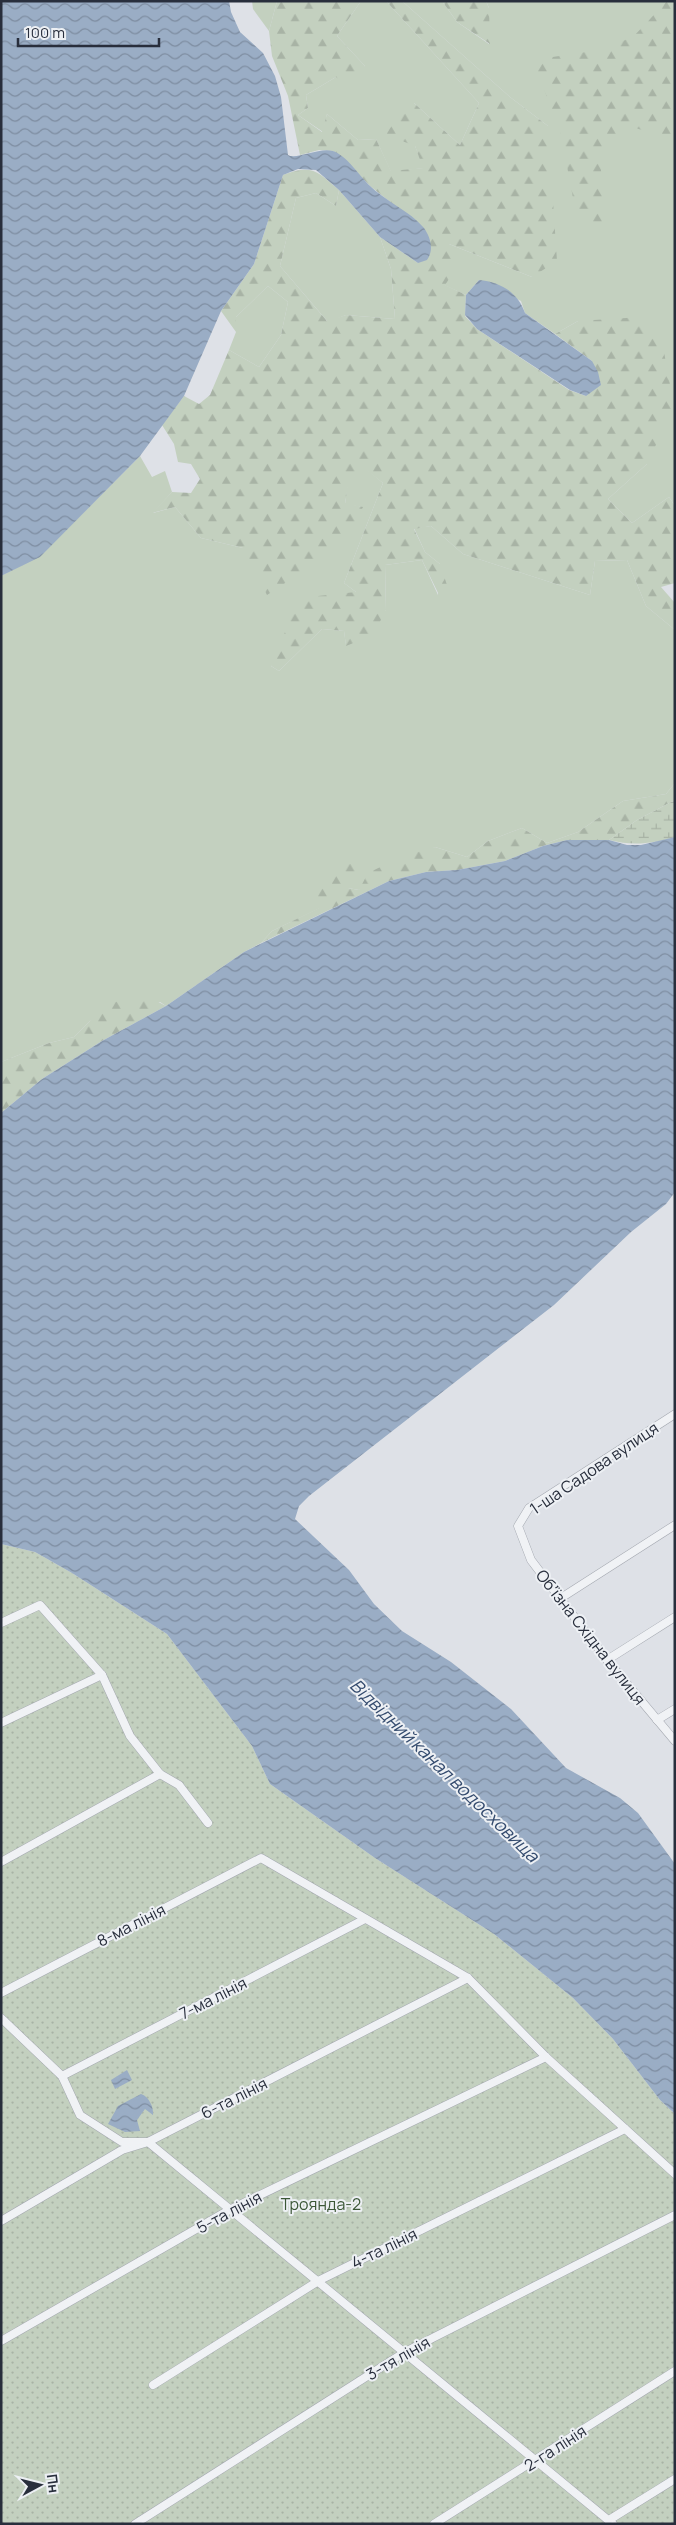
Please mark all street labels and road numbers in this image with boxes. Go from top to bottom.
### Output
street label: 1-ша Садова вулиця [525,1417,663,1519]
street label: Обʼїзна Східна вулиця [531,1565,651,1709]
street label: 8-ма лінія [93,1898,169,1952]
street label: 7-ма лінія [176,1972,250,2024]
street label: 6-та лінія [197,2072,271,2124]
street label: 5-та лінія [193,2186,265,2238]
street label: 4-та лінія [347,2223,421,2273]
street label: 3-тя лінія [362,2331,434,2385]
street label: 2-га лінія [520,2420,590,2476]

